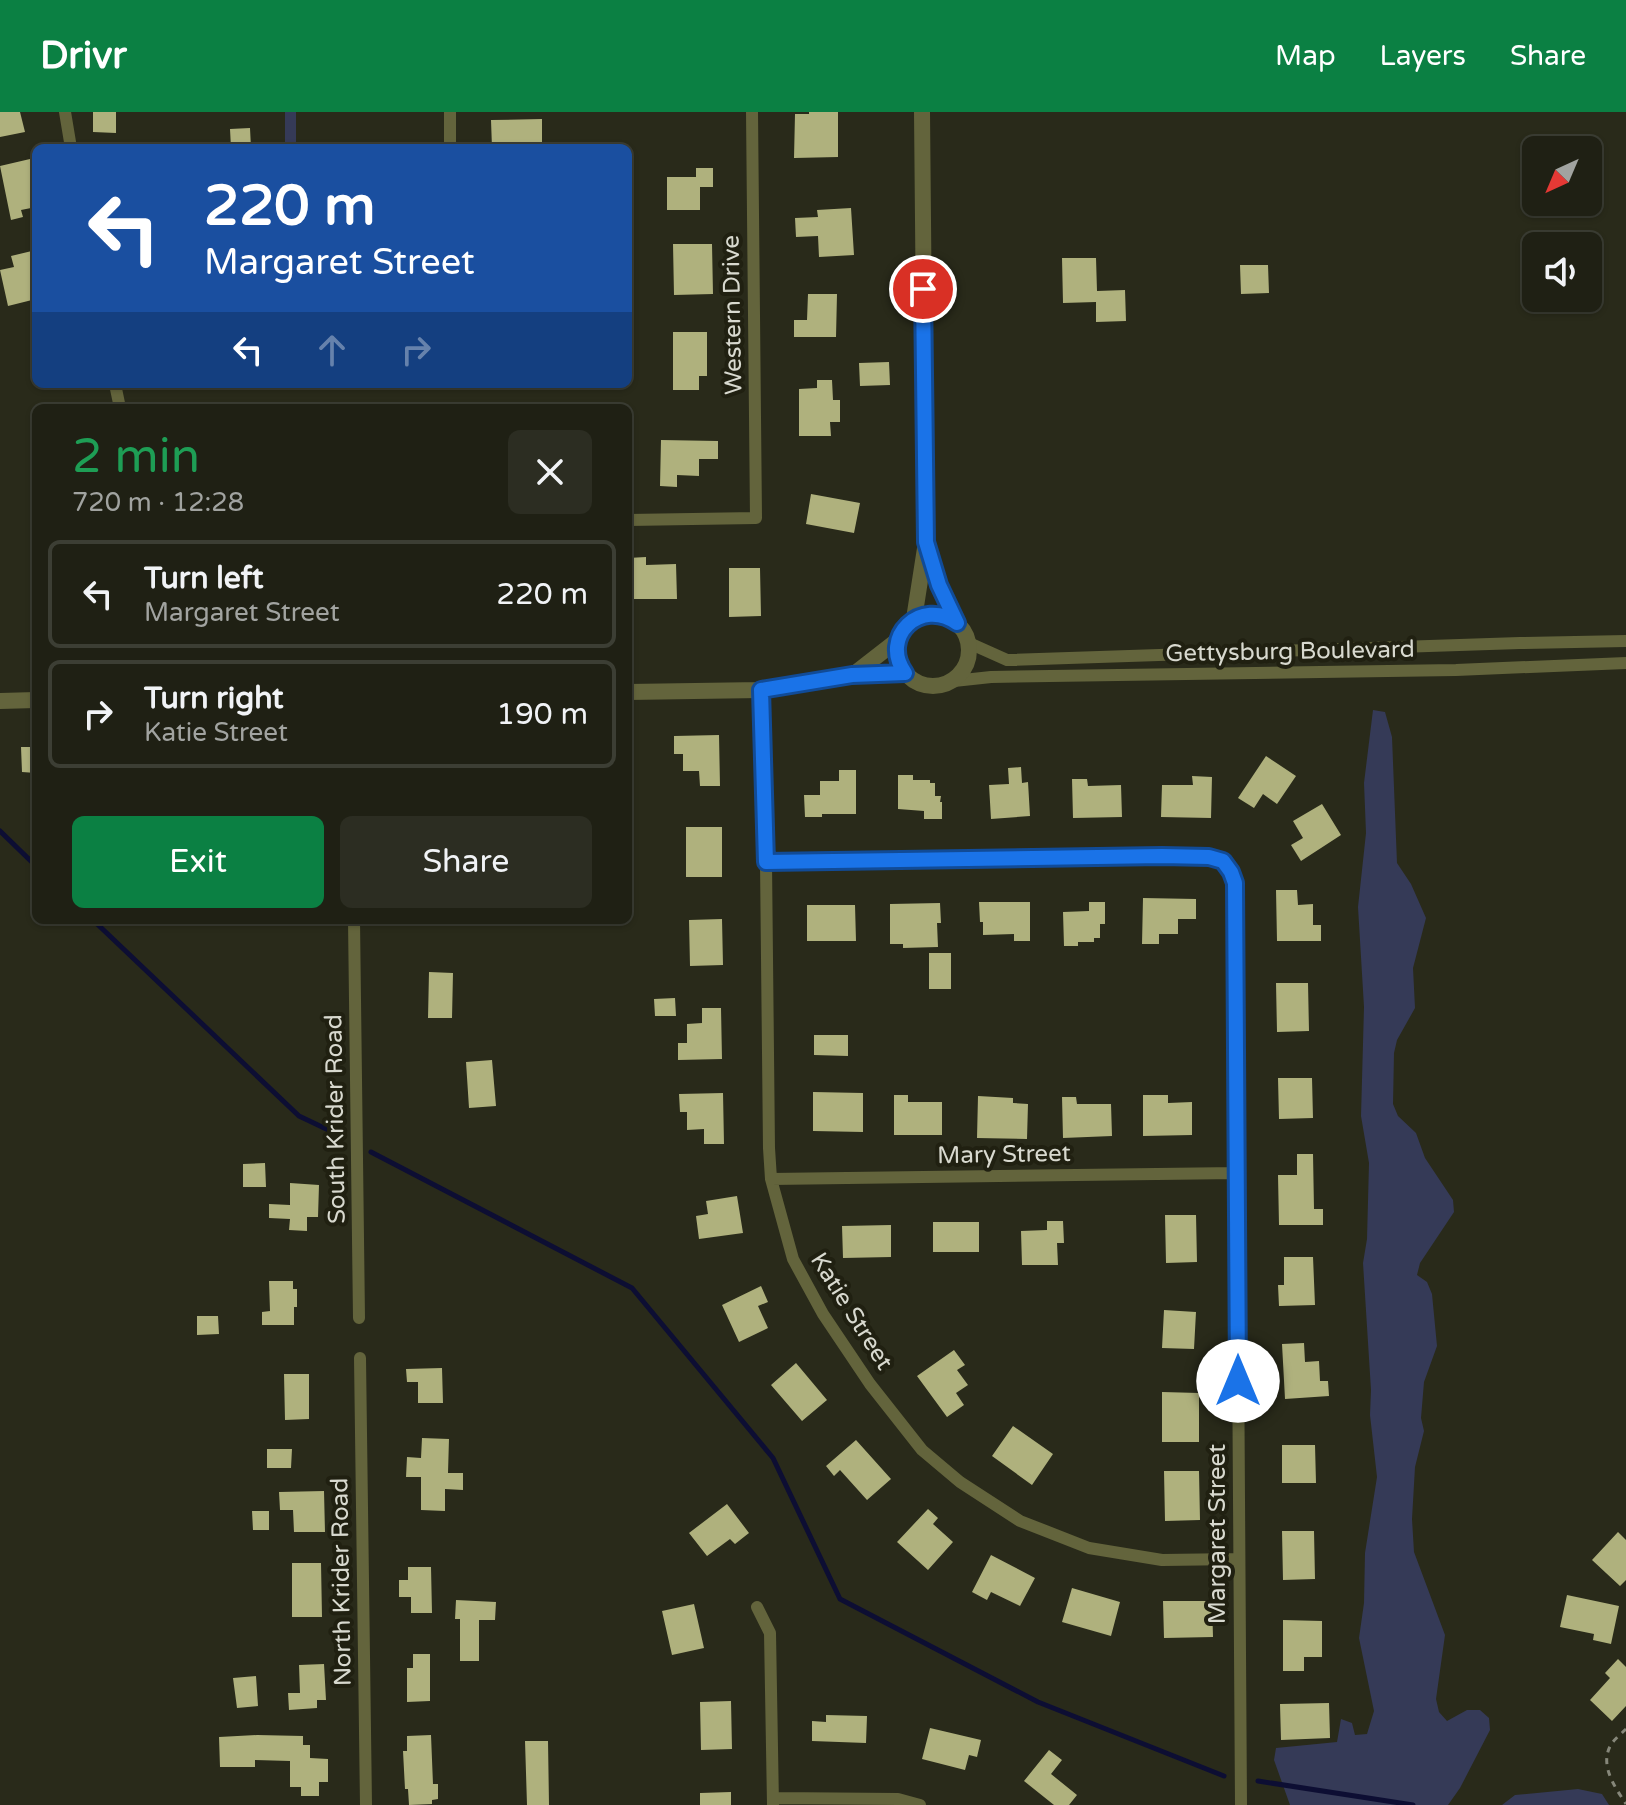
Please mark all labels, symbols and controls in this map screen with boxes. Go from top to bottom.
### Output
text: Drivr [40,33,127,79]
text: Map [1275,39,1336,73]
text: Layers [1380,39,1466,73]
text: Share [1510,39,1586,73]
north arrow [1522,136,1602,216]
map controls [1522,136,1602,312]
text: 220 m [204,173,375,240]
icon: left [72,176,176,280]
button: sound [1522,232,1602,312]
street label: Western Drive [717,235,748,395]
text: Margaret Street [204,241,475,284]
pin [889,255,957,323]
icon: arrive [901,267,945,311]
icon: left [226,328,270,372]
icon: ahead [310,328,354,372]
icon: right [394,328,438,372]
text: 2 min [72,428,200,486]
button: close [508,430,592,514]
text: 720 m · 12:28 [72,487,244,518]
text: Turn left [144,560,263,597]
icon: left [76,572,120,616]
text: 220 m [496,576,588,613]
text: Margaret Street [144,597,340,628]
street label: Gettysburg Boulevard [1165,635,1415,668]
text: Turn right [144,680,284,717]
icon: right [76,692,120,736]
text: 190 m [496,696,588,733]
text: Katie Street [144,717,288,748]
button: Exit [72,816,324,908]
button: Share [340,816,592,908]
street label: South Krider Road [319,1014,352,1224]
street label: Mary Street [937,1139,1071,1170]
street label: Katie Street [804,1247,899,1375]
position arrow [1196,1339,1280,1423]
street label: Margaret Street [1203,1444,1232,1624]
street label: North Krider Road [325,1478,358,1686]

